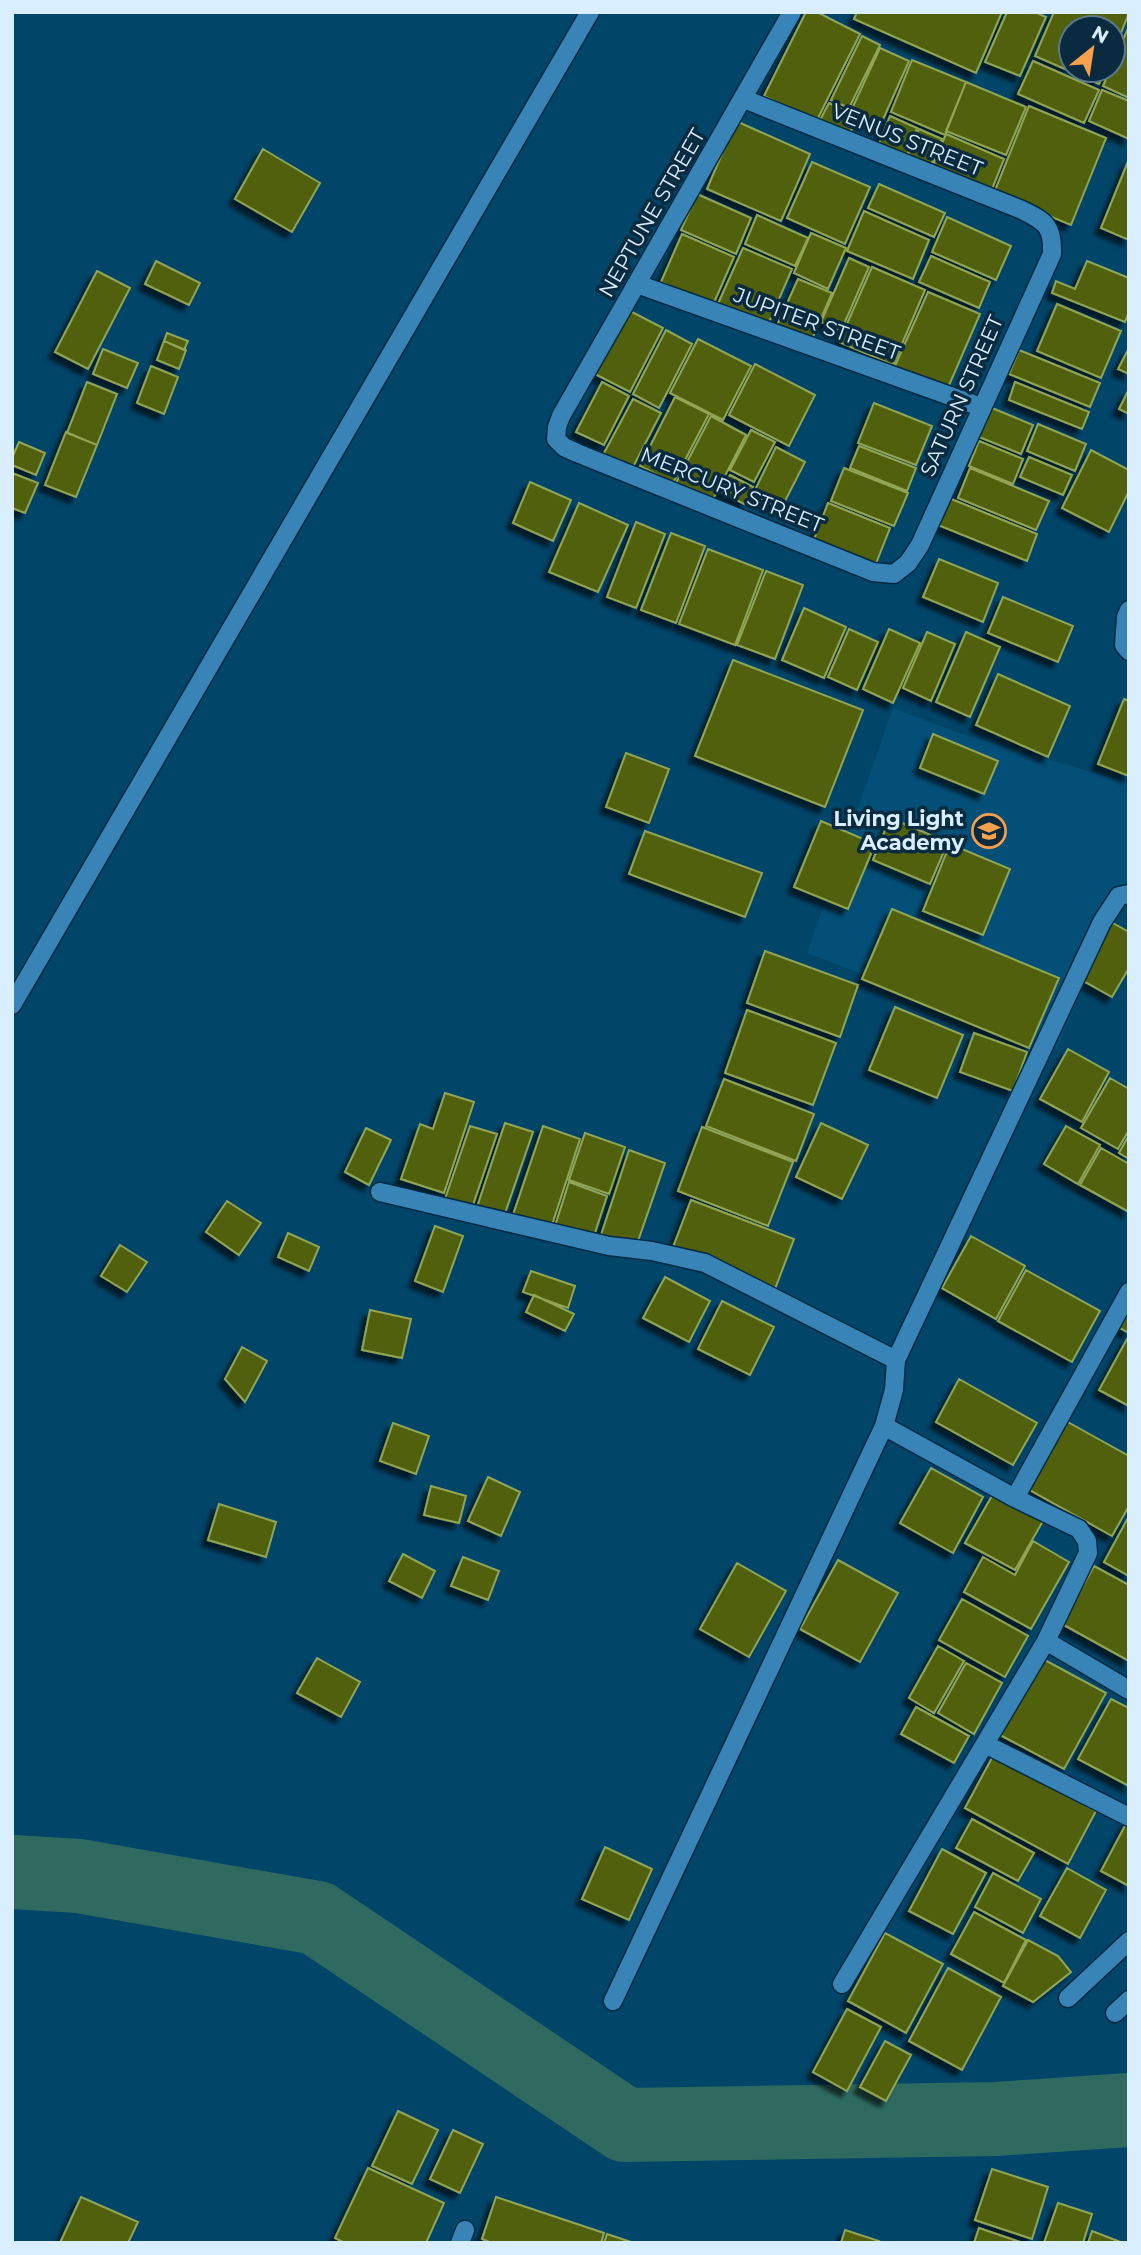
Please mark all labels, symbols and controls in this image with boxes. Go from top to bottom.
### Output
north arrow [1057,14,1127,84]
text: N [1088,21,1113,49]
street label: VENUS STREET [828,98,986,181]
street label: NEPTUNE STREET [593,124,710,301]
street label: JUPITER STREET [730,281,904,365]
street label: SATURN STREET [915,311,1008,480]
street label: MERCURY STREET [637,441,827,538]
place label: Living Light Academy [834,806,964,855]
school or university icon: Living Light Academy [970,812,1008,850]

